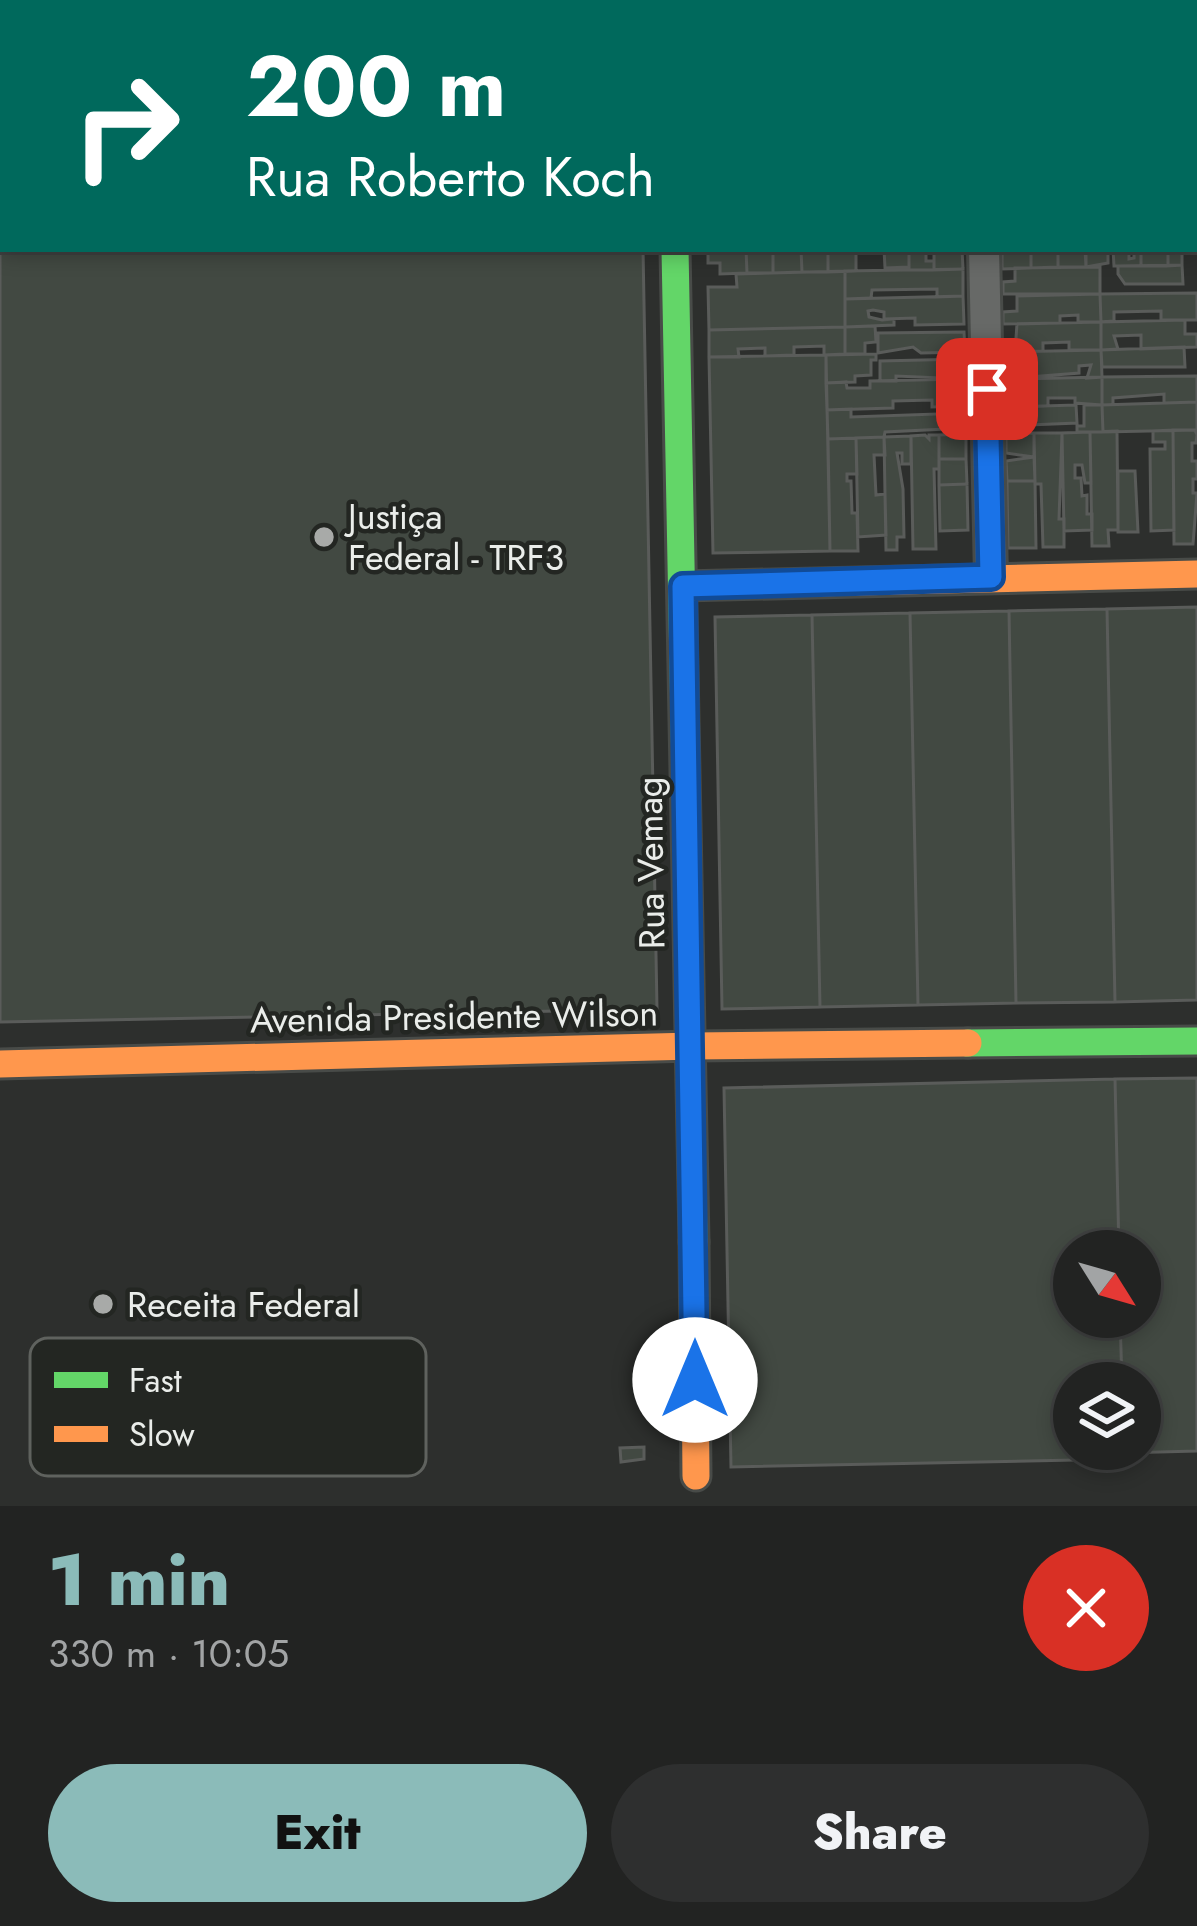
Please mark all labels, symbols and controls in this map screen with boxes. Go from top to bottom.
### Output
text: 200 m [246,26,506,148]
icon: right [48,48,204,204]
text: Rua Roberto Koch [246,138,655,216]
pin [936,338,1038,440]
icon: arrive [954,356,1020,422]
place label: Justiça Federal - TRF3 [344,490,564,583]
marker: Justiça Federal - TRF3 [311,524,337,550]
street label: Rua Vemag [622,776,678,950]
street label: Avenida Presidente Wilson [249,986,659,1046]
north arrow [1053,1230,1161,1338]
map controls [1053,1230,1161,1470]
place label: Receita Federal [127,1278,360,1330]
marker: Receita Federal [90,1291,116,1317]
position arrow [632,1317,758,1443]
legend [30,1338,426,1476]
text: Fast [129,1357,182,1404]
button: layers [1053,1362,1161,1470]
text: Slow [129,1411,195,1458]
text: 1 min [48,1528,230,1632]
button: close [1023,1545,1149,1671]
text: 330 m · 10:05 [48,1625,289,1682]
button: Exit [48,1764,587,1902]
button: Share [611,1764,1149,1902]

